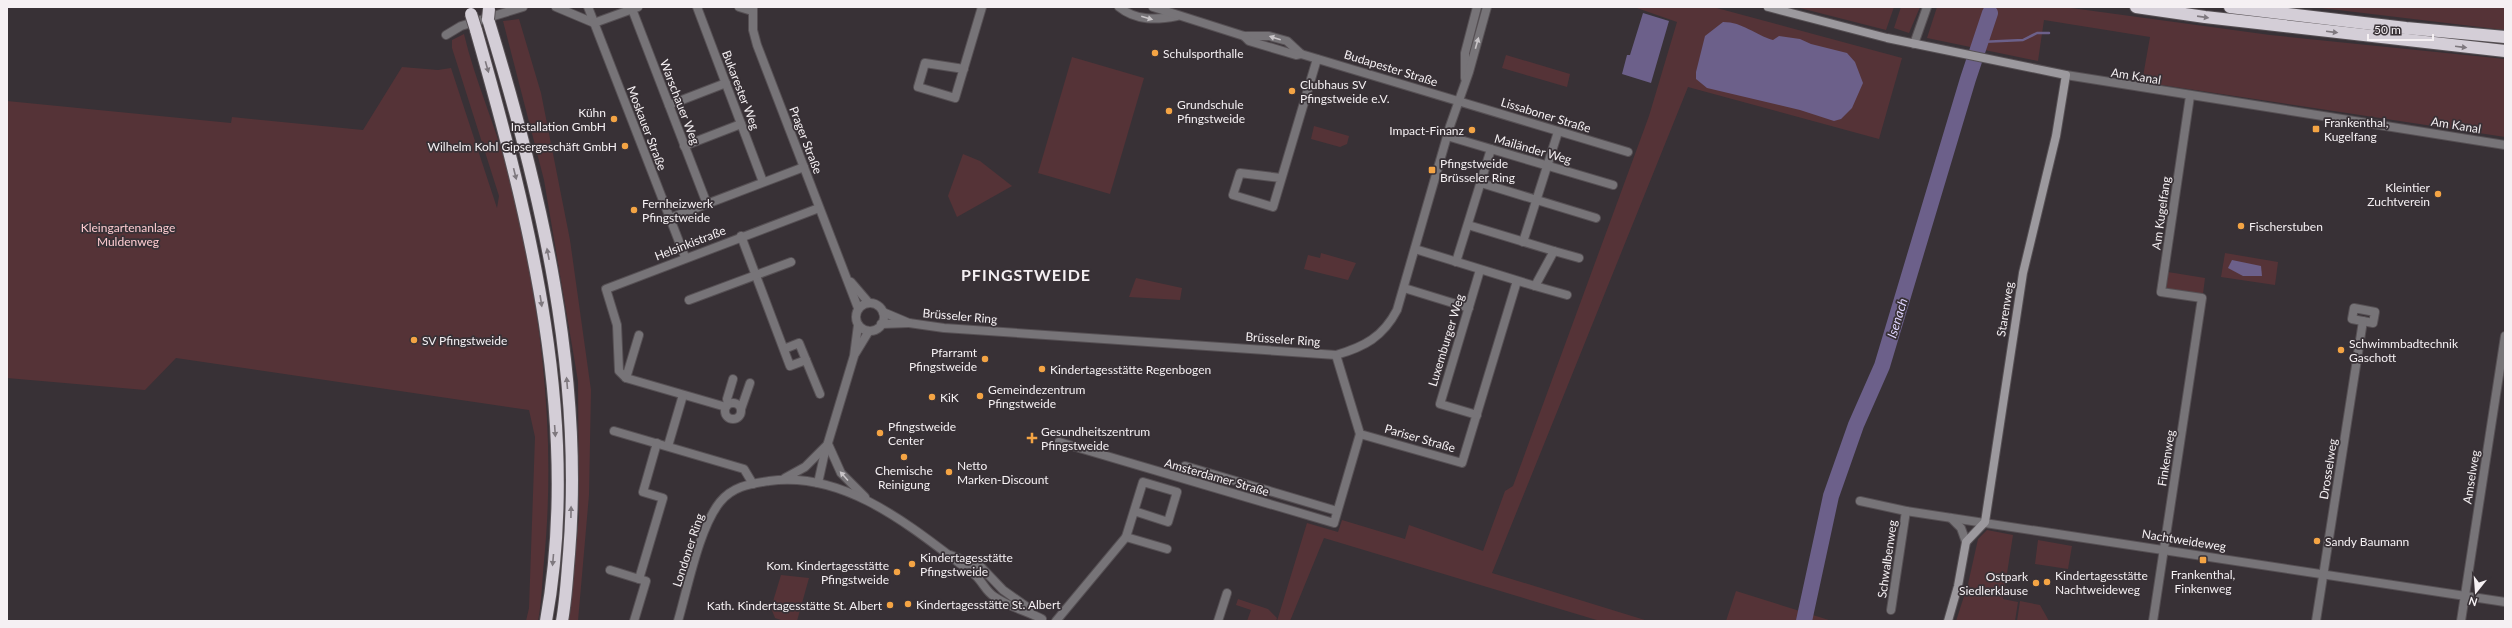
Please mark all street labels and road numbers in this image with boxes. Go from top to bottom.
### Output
street label: Budapester Straße [1342,47,1440,89]
street label: Bukarester Weg [719,48,763,132]
street label: Warschauer Weg [657,57,703,147]
street label: Am Kanal [2110,65,2162,87]
street label: Moskauer Straße [624,84,670,172]
street label: Lissaboner Straße [1499,94,1593,136]
street label: Prager Straße [786,104,826,176]
street label: Am Kanal [2430,114,2482,136]
street label: Mailänder Weg [1493,131,1573,167]
street label: Am Kugelfang [2148,175,2174,251]
street label: Helsinkistraße [652,223,728,263]
street label: Starenweg [1993,280,2017,338]
street label: Luxemburger Weg [1425,292,1467,388]
street label: Brüsseler Ring [922,305,998,327]
street label: Brüsseler Ring [1245,329,1321,349]
street label: Pariser Straße [1383,421,1457,455]
street label: Finkenweg [2154,429,2178,487]
street label: Drosselweg [2316,438,2340,500]
street label: Amselweg [2459,449,2483,505]
street label: Amsterdamer Straße [1163,455,1271,499]
street label: Londoner Ring [669,511,707,589]
street label: Schwalbenweg [1874,519,1900,599]
street label: Nachtweideweg [2141,526,2227,554]

